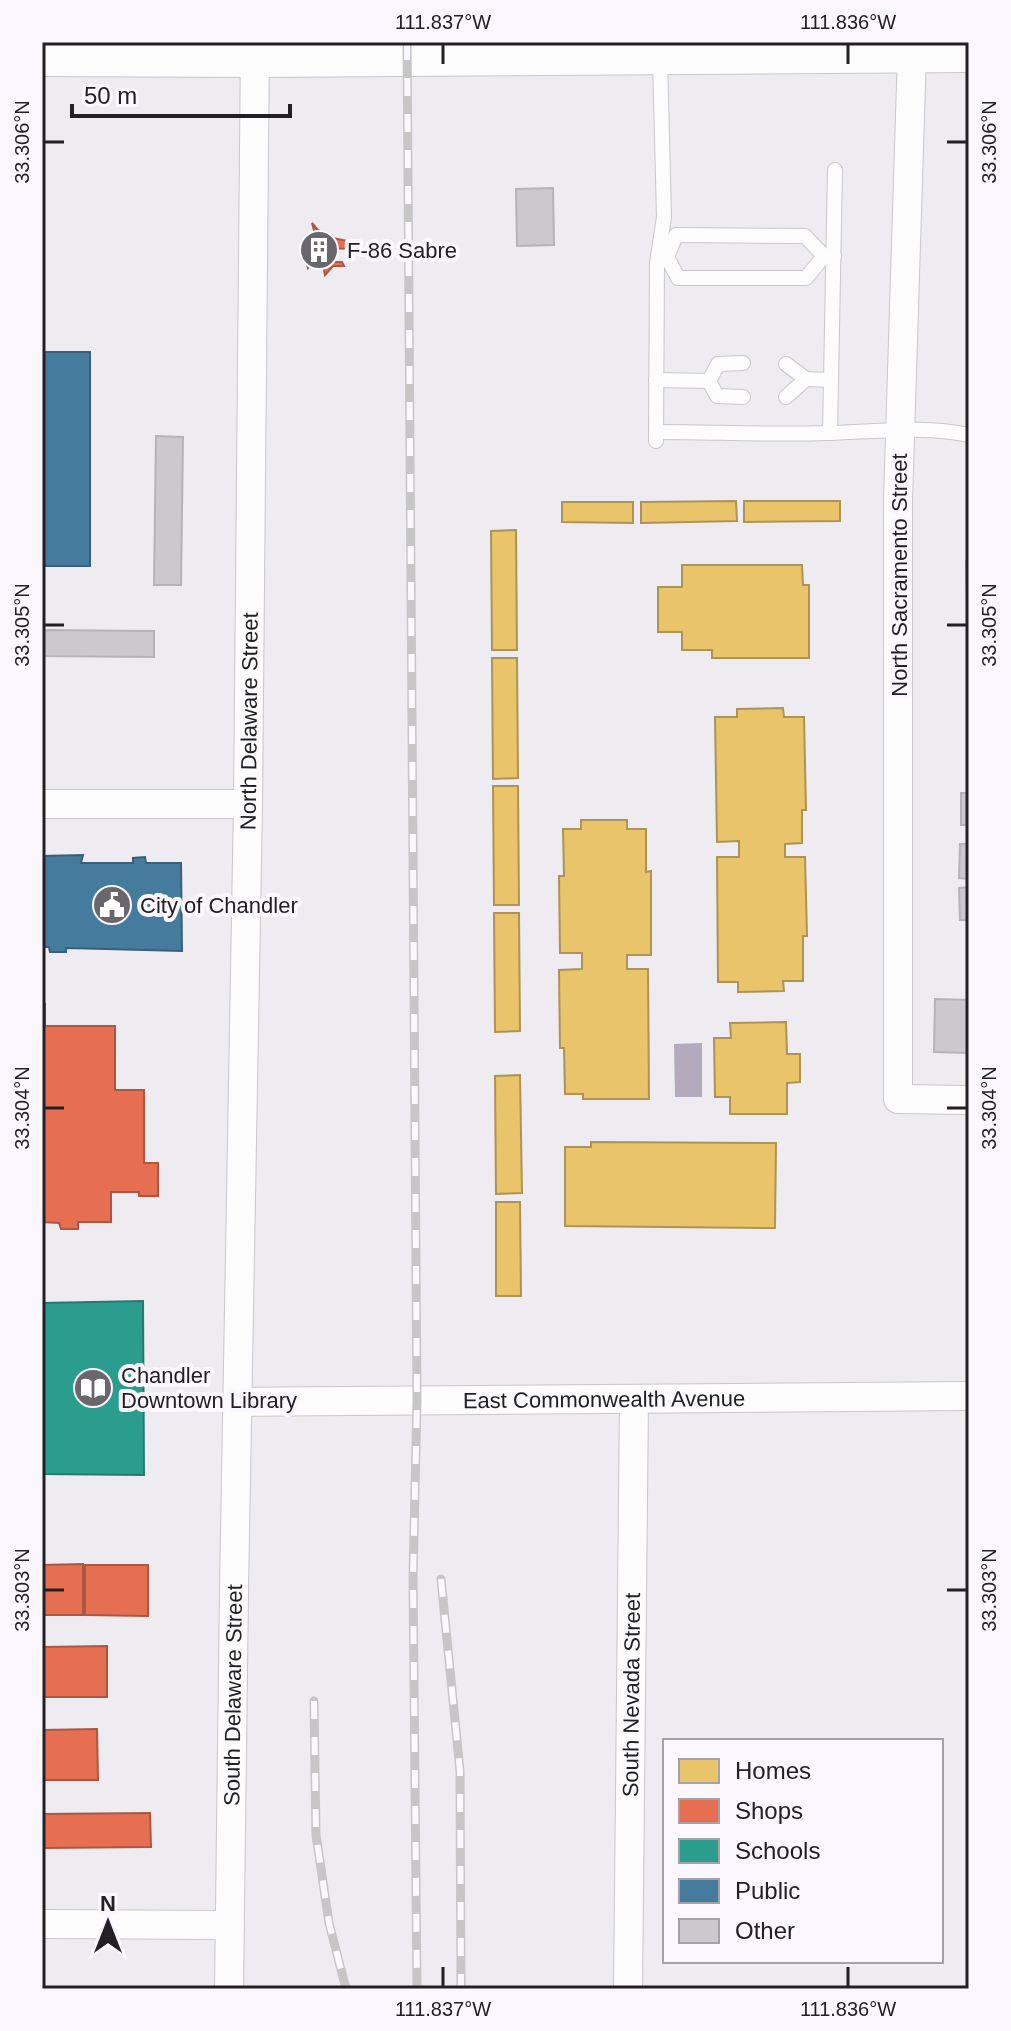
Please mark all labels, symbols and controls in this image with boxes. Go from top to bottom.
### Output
text: 111.837°W [395,11,491,33]
text: 111.836°W [800,11,896,33]
scale bar [72,68,290,118]
text: 50 m [84,82,137,109]
text: 33.306°N [11,100,33,184]
text: 33.306°N [978,100,1000,184]
building icon: F-86 Sabre [298,229,340,271]
place label: F-86 Sabre [347,238,457,263]
street label: North Sacramento Street [887,453,912,697]
text: 33.305°N [11,583,33,667]
text: 33.305°N [978,583,1000,667]
street label: North Delaware Street [236,612,263,830]
public building icon: City of Chandler [91,884,133,926]
place label: City of Chandler [140,893,298,918]
text: 33.304°N [11,1066,33,1150]
text: 33.304°N [978,1066,1000,1150]
place label: Chandler Downtown Library [121,1363,297,1413]
library icon: Chandler Downtown Library [72,1367,114,1409]
street label: East Commonwealth Avenue [463,1386,745,1413]
text: 33.303°N [11,1548,33,1632]
text: 33.303°N [978,1548,1000,1632]
street label: South Delaware Street [219,1584,247,1806]
street label: South Nevada Street [618,1593,645,1797]
legend [663,1739,943,1963]
text: Homes [735,1757,811,1784]
text: Shops [735,1797,803,1824]
text: Schools [735,1837,820,1864]
text: Public [735,1877,800,1904]
north arrow [68,1883,148,1963]
text: N [100,1891,116,1916]
text: Other [735,1917,795,1944]
text: 111.837°W [395,1998,491,2020]
text: 111.836°W [800,1998,896,2020]

